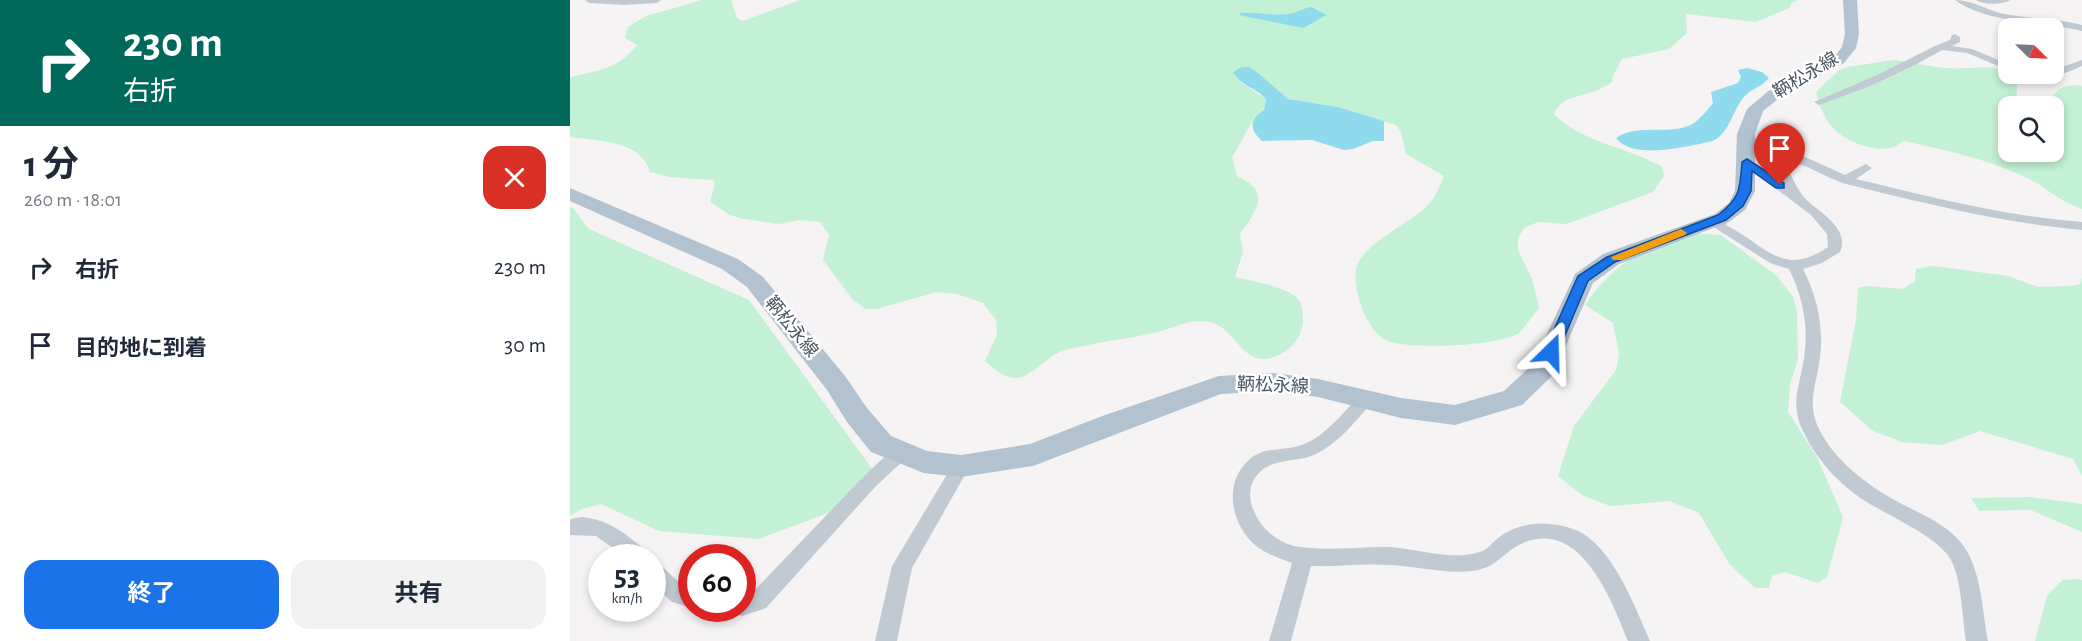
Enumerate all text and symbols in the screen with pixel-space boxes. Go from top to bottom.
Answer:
north arrow [1998,18,2064,84]
map controls [1998,18,2064,162]
text: 230 m [123,22,223,64]
icon: right [24,24,102,102]
street label: 鞆松永線 [1769,48,1841,102]
text: 右折 [123,78,177,105]
button: search [1998,96,2064,162]
pin [1754,123,1805,185]
icon: arrive [1763,132,1796,165]
button: close [483,146,546,209]
text: 1 分 [24,147,78,183]
text: 260 m · 18:01 [24,190,122,210]
icon: right [24,251,57,284]
text: 230 m [494,256,546,278]
text: 右折 [75,259,119,281]
street label: 鞆松永線 [761,292,822,361]
position arrow [1519,320,1583,384]
icon: arrive [24,329,57,362]
text: 30 m [504,334,546,356]
text: 目的地に到着 [75,337,207,359]
street label: 鞆松永線 [1237,374,1309,396]
speed limit sign: 60 [678,544,756,622]
button: 終了 [24,560,279,629]
button: 共有 [291,560,546,629]
text: 53 [614,561,640,591]
text: km/h [612,591,642,606]

